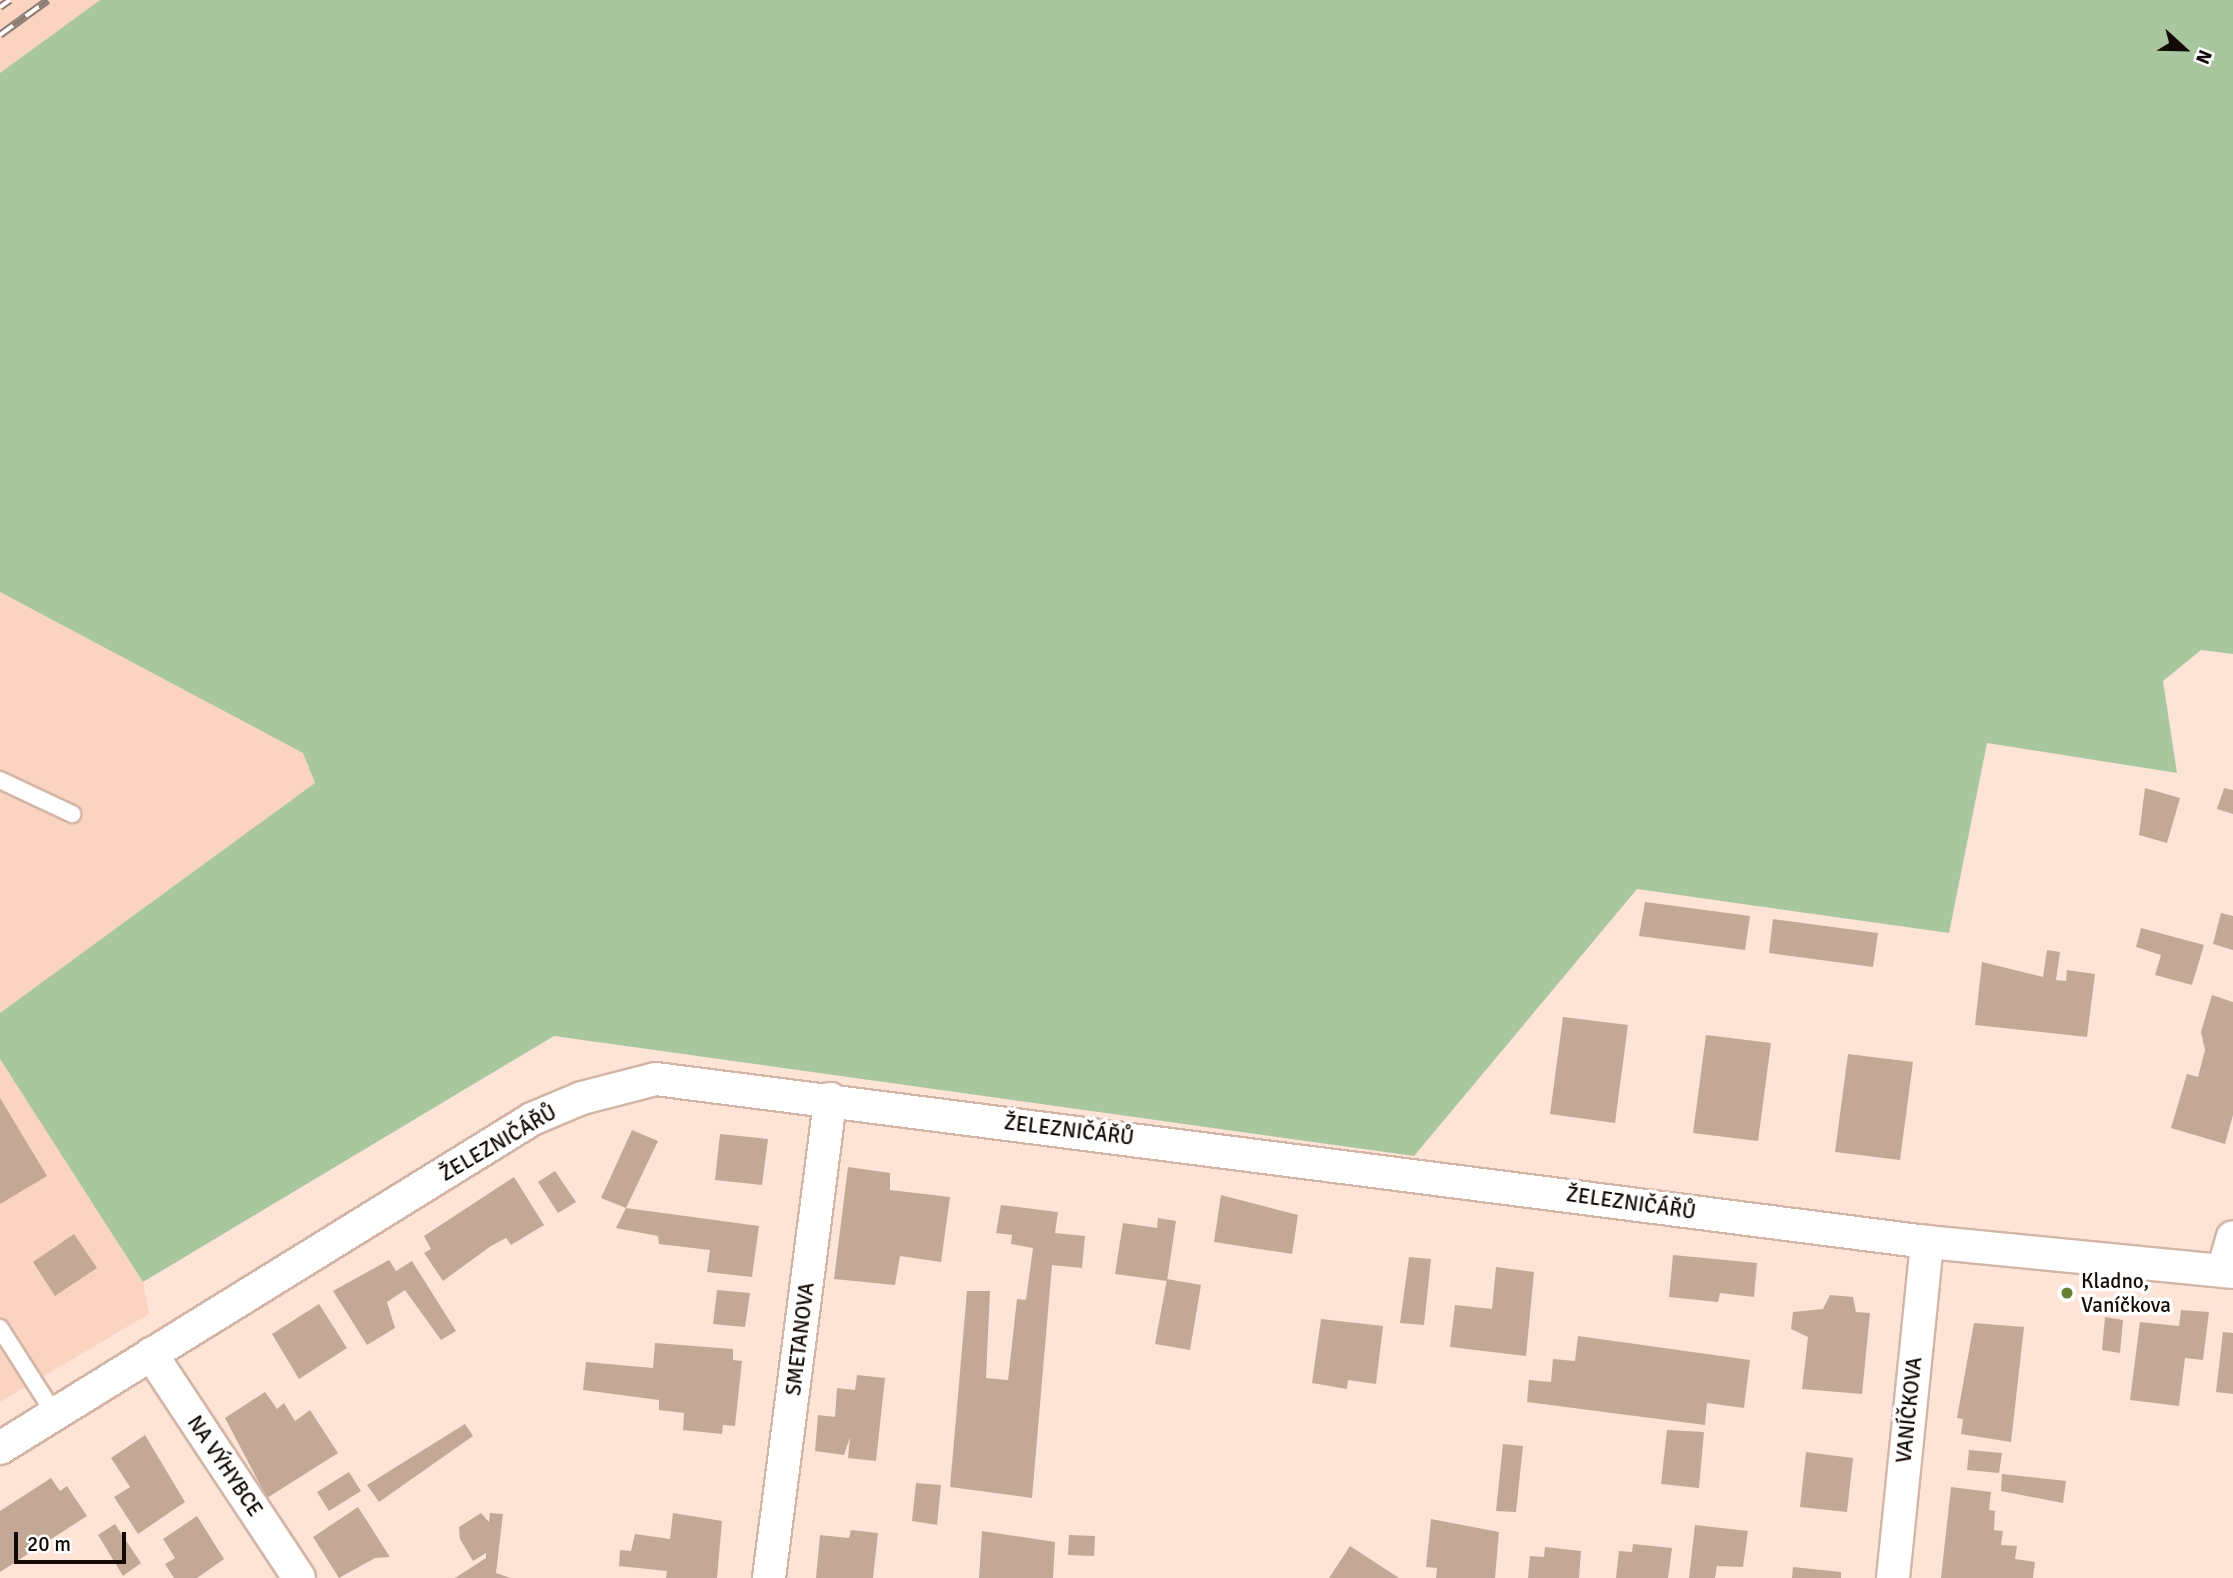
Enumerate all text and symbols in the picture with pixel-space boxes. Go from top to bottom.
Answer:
north arrow [2149,14,2219,84]
text: N [2190,46,2217,67]
street label: ŽELEZNIČÁŘŮ [435,1099,561,1187]
street label: ŽELEZNIČÁŘŮ [1003,1110,1135,1150]
street label: ŽELEZNIČÁŘŮ [1565,1181,1697,1225]
place label: Kladno, Vaníčkova [2081,1268,2171,1318]
street label: SMETANOVA [781,1281,819,1397]
marker: Kladno, Vaníčkova [2059,1285,2075,1301]
street label: VANÍČKOVA [1891,1356,1927,1464]
street label: NA VÝHYBCE [182,1411,268,1521]
scale bar [18,1518,130,1562]
text: 20 m [27,1531,71,1557]

